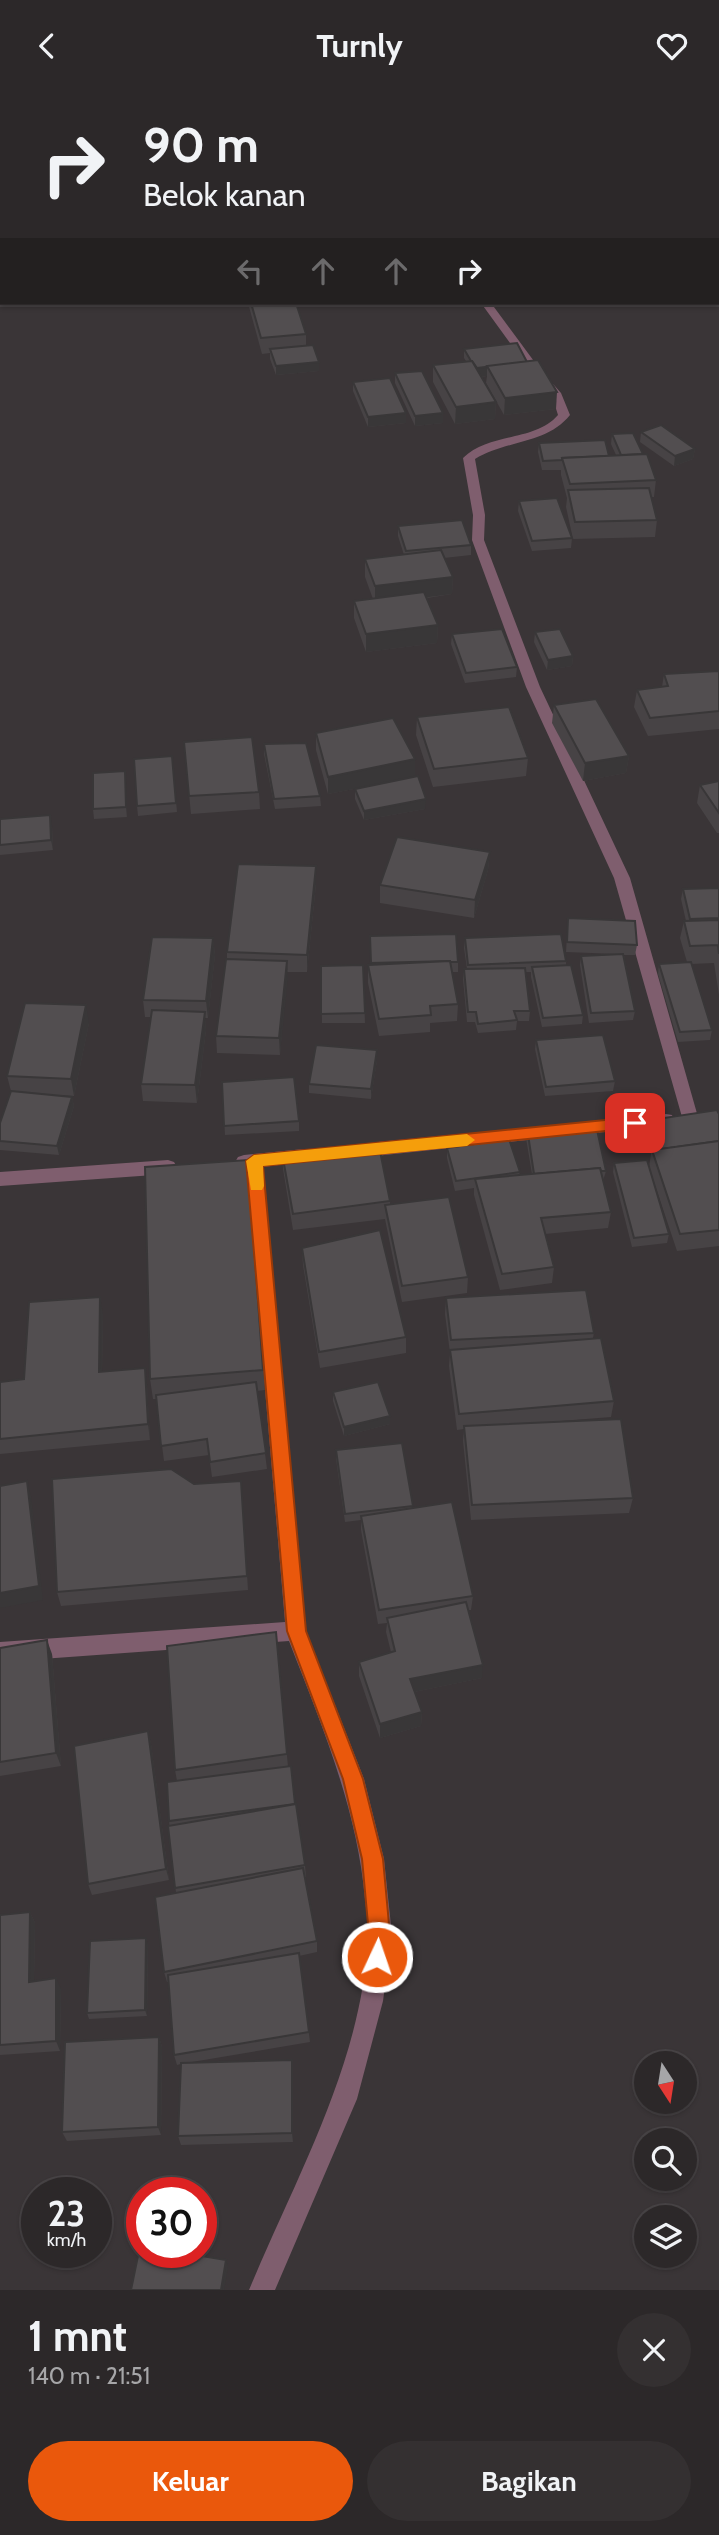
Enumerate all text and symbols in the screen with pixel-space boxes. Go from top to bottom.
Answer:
text: Turnly [316,26,403,65]
icon: back [28,27,66,65]
icon: heart [653,27,691,65]
text: 90 m [143,115,259,174]
icon: right [28,119,119,210]
text: Belok kanan [143,175,306,214]
icon: left [231,252,269,290]
icon: ahead [304,252,342,290]
icon: ahead [377,252,415,290]
icon: right [450,252,488,290]
pin [605,1093,665,1153]
icon: arrive [616,1104,654,1142]
position arrow [340,1920,414,1994]
north arrow [634,2051,696,2114]
map controls [634,2051,697,2268]
button: search [634,2128,697,2191]
speed limit sign: 30 [126,2177,217,2268]
text: 23 [48,2192,85,2235]
button: layers [634,2205,697,2268]
text: km/h [47,2229,86,2251]
text: 1 mnt [28,2310,127,2362]
button: close [617,2313,691,2387]
text: 140 m · 21:51 [28,2362,150,2390]
button: Keluar [28,2441,353,2521]
button: Bagikan [367,2441,691,2521]

